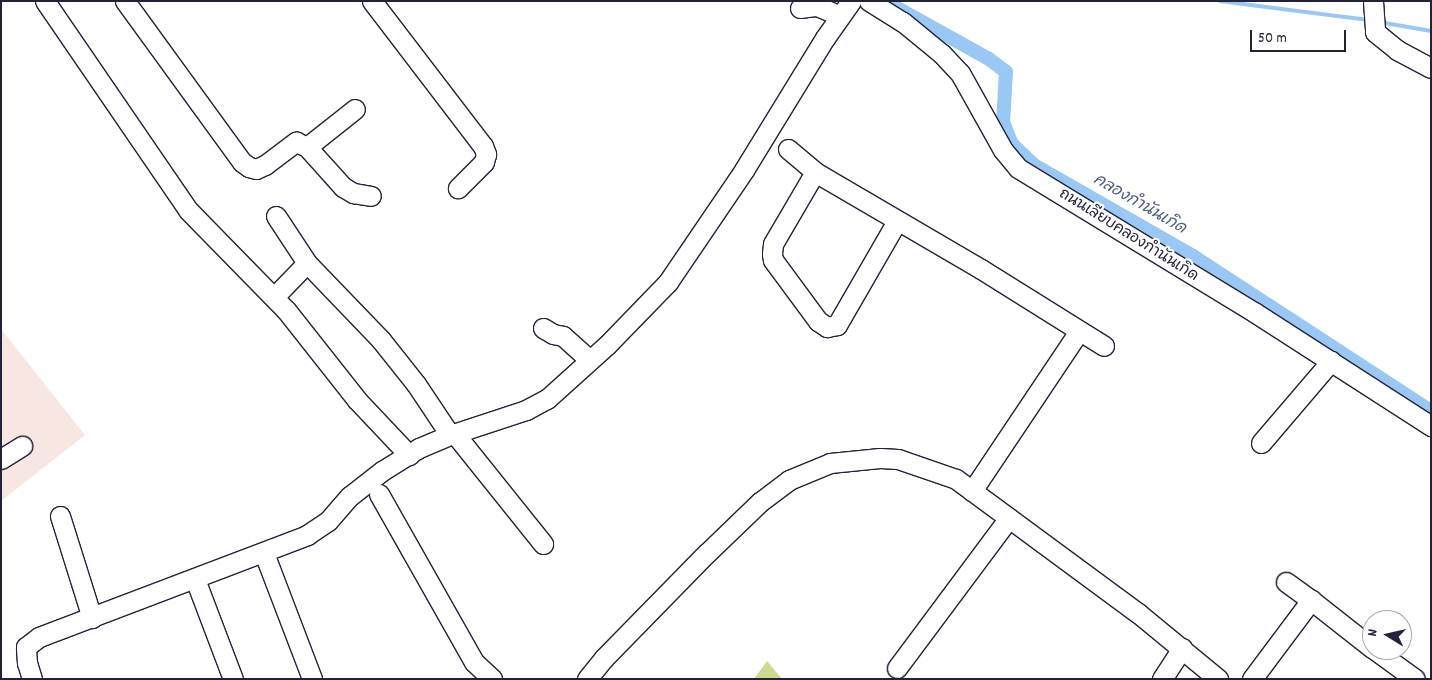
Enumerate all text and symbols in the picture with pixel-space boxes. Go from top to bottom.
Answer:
scale bar [1252,20,1348,52]
text: 50 m [1258,28,1287,50]
water label: คลองกำนันเกิด [1089,171,1189,239]
street label: ถนนเลียบคลองกำนันเกิด [1055,186,1201,286]
north arrow [1362,610,1412,660]
text: N [1363,628,1384,638]

